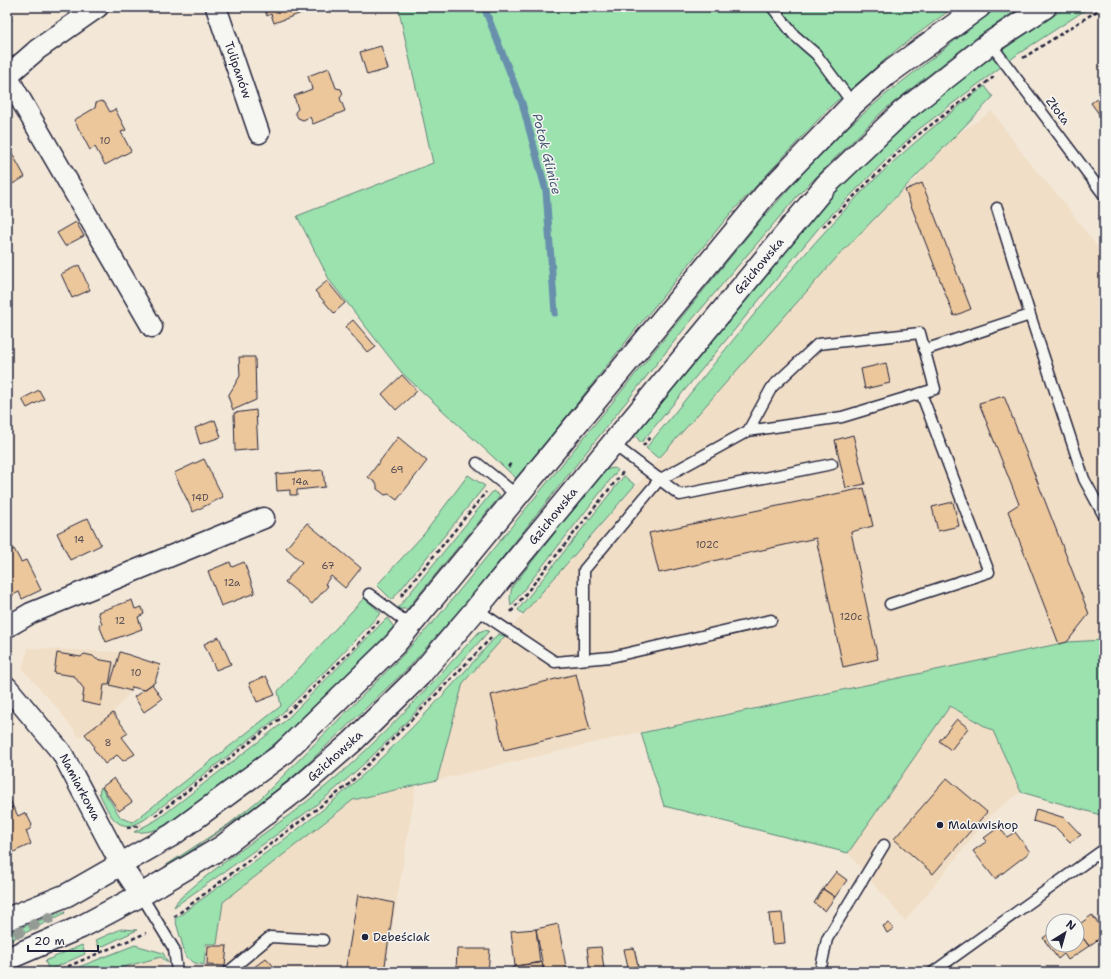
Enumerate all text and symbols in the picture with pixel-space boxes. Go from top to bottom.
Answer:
street label: Tulipanów [221,39,255,101]
street label: Złota [1042,94,1074,129]
water label: Potok Glinice [529,112,565,196]
house number: 10 [100,134,110,147]
street label: Gzichowska [731,234,788,298]
house number: 69 [390,463,404,476]
house number: 14a [292,475,309,488]
street label: Gzichowska [525,484,581,548]
house number: 14D [191,491,209,504]
house number: 14 [74,533,84,546]
house number: 102C [695,538,719,551]
house number: 67 [322,559,334,572]
house number: 12a [224,576,241,589]
house number: 120c [840,610,862,623]
house number: 12 [115,614,125,627]
house number: 10 [131,666,141,679]
street label: Gzichowska [304,727,366,785]
house number: 8 [105,736,112,749]
street label: Namiarkowa [56,751,105,824]
place label: Malawishop [948,817,1019,833]
marker: Malawishop [935,820,945,830]
north arrow [1045,913,1085,953]
text: N [1063,917,1079,934]
scale bar [28,927,98,953]
place label: Debeściak [373,929,430,945]
marker: Debeściak [360,932,370,942]
text: 20 m [34,933,65,949]

